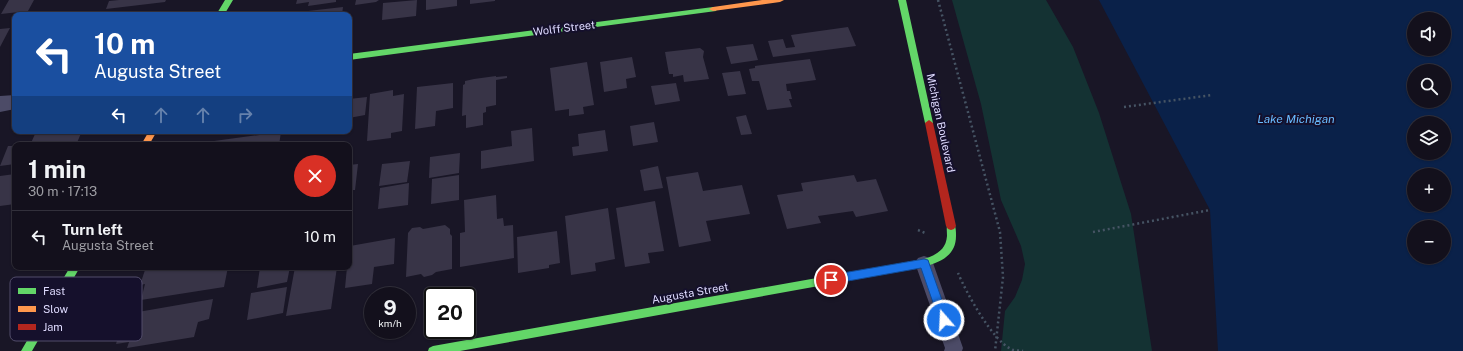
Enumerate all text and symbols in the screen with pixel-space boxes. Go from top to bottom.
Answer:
map controls [1407,12,1451,264]
button: sound [1407,12,1451,56]
street label: Wolff Street [532,18,596,38]
text: 10 m [94,27,155,60]
icon: left [28,28,80,80]
text: Augusta Street [94,61,221,82]
button: search [1407,64,1451,108]
street label: Michigan Boulevard [925,72,957,174]
icon: left [108,104,130,126]
icon: ahead [150,104,172,126]
icon: ahead [192,104,214,126]
icon: right [234,104,256,126]
water label: Lake Michigan [1257,112,1335,126]
button: layers [1407,116,1451,160]
text: 1 min [28,155,86,183]
button: close [294,155,336,197]
button: + [1407,168,1451,212]
text: 30 m · 17:13 [28,184,97,199]
button: − [1407,220,1451,264]
text: Turn left [62,221,123,238]
icon: left [28,226,50,248]
text: 10 m [304,228,336,245]
text: Augusta Street [62,238,154,253]
pin [814,263,848,297]
icon: arrive [820,269,842,291]
legend [10,277,142,341]
street label: Augusta Street [651,280,729,306]
text: Fast [43,285,65,297]
speed limit sign: 20 [424,287,476,339]
text: 9 [383,296,397,320]
position arrow [923,299,965,341]
text: Slow [43,303,69,315]
text: km/h [378,317,402,329]
text: Jam [43,321,63,333]

